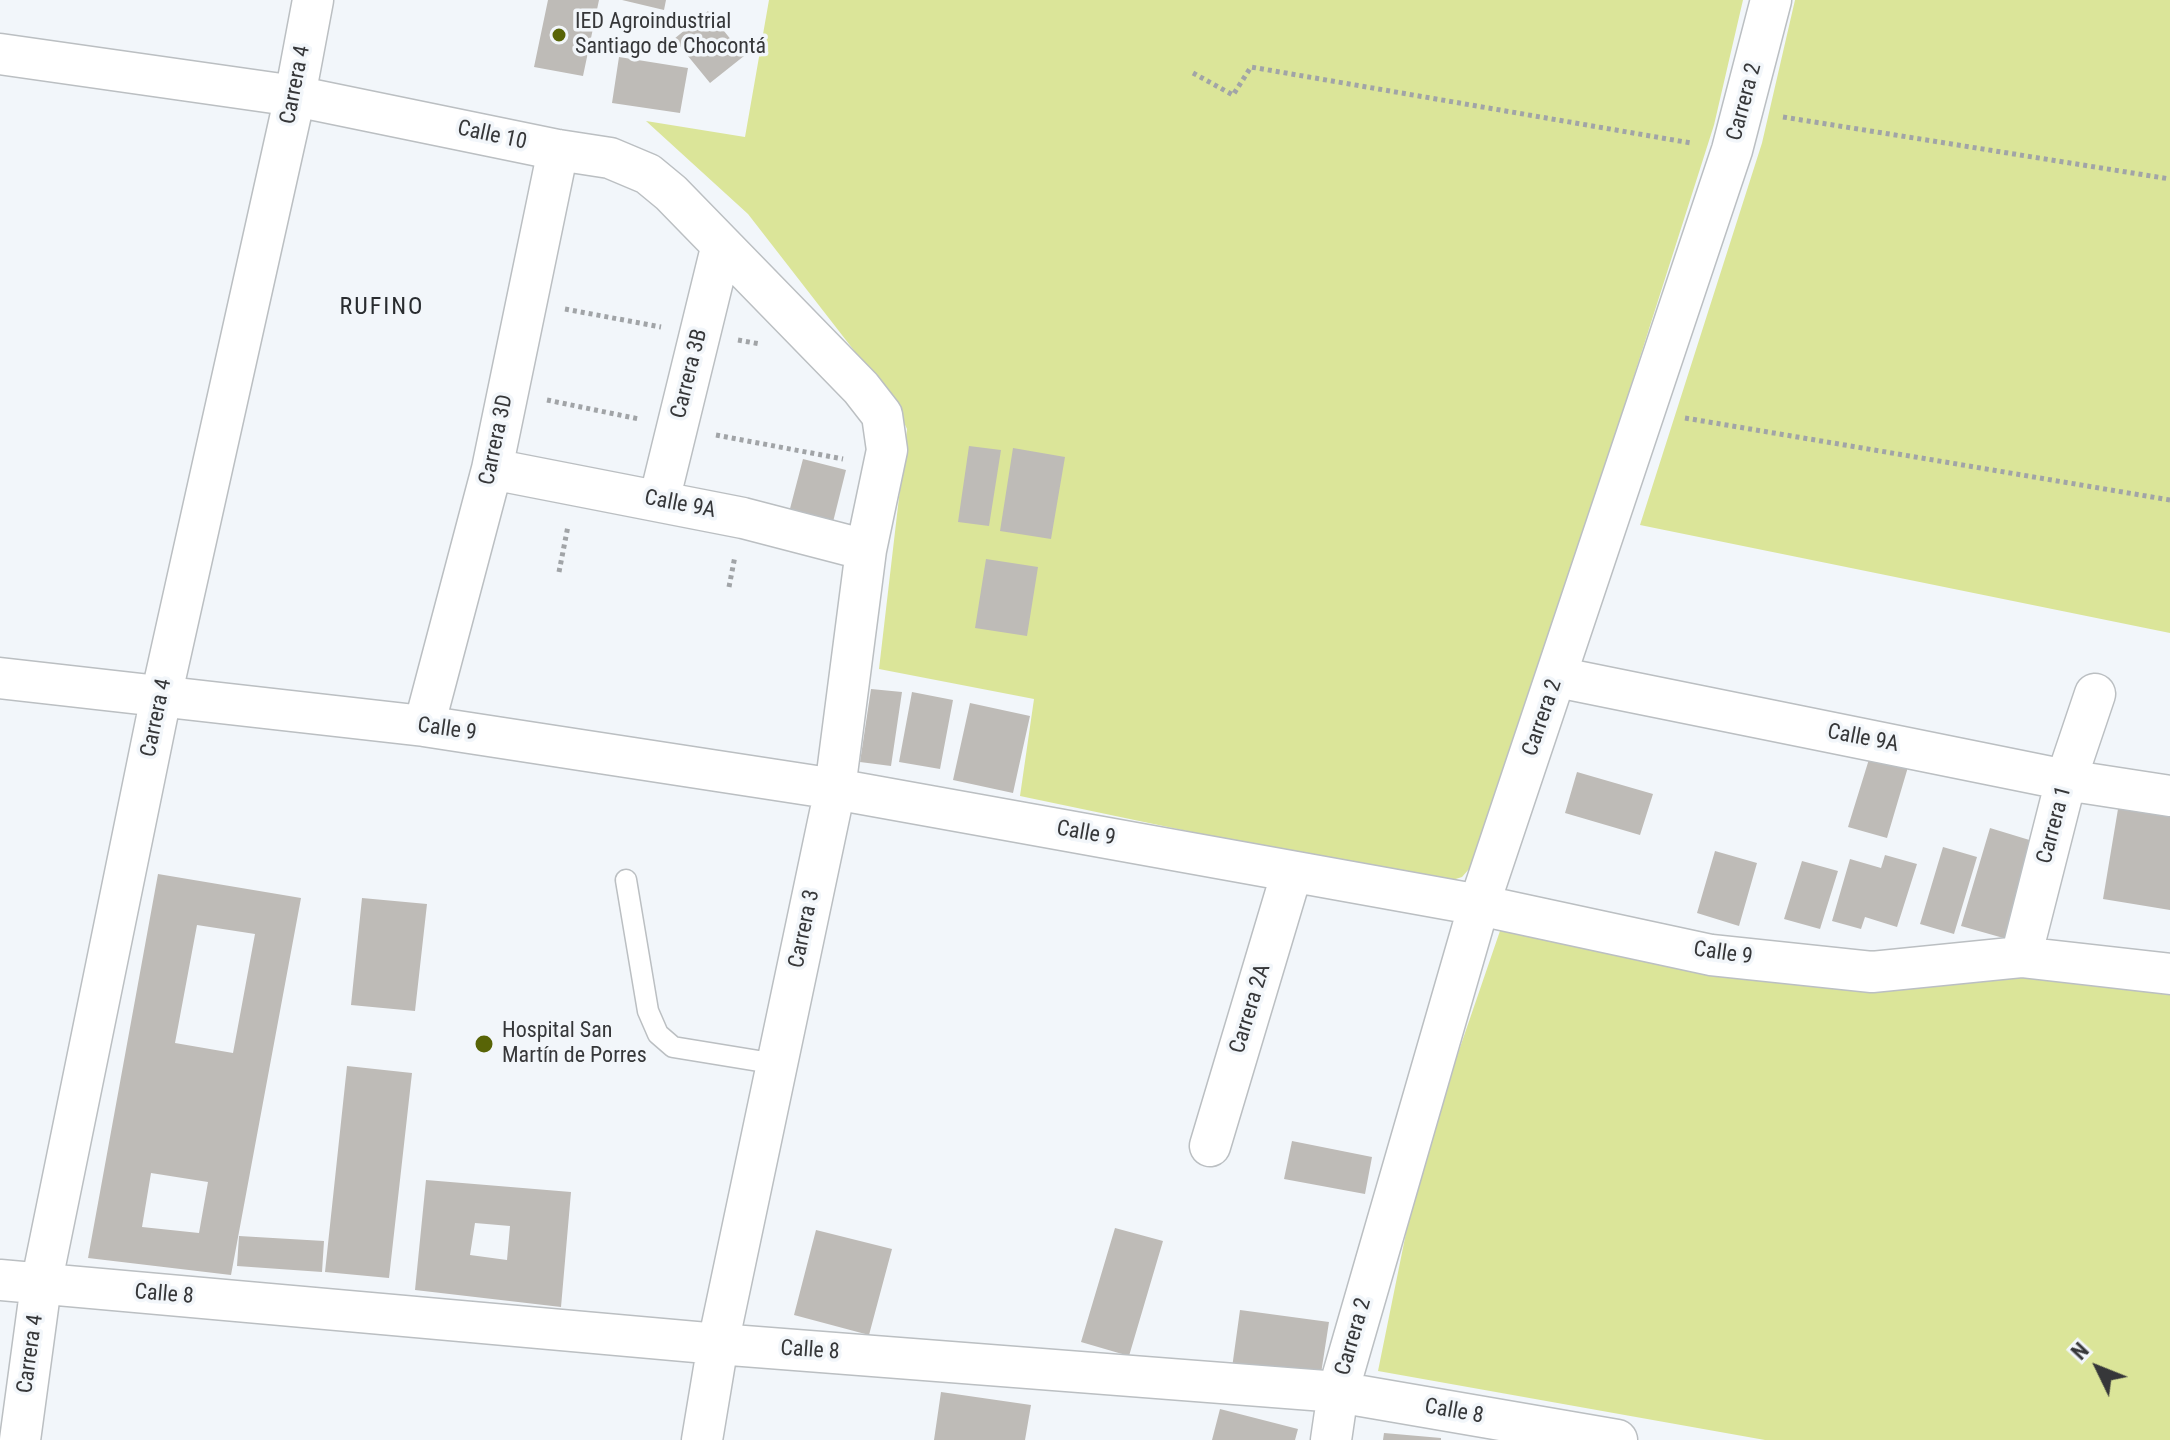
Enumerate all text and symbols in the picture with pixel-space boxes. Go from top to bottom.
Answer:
place label: IED Agroindustrial Santiago de Chocontá [575,9,766,60]
marker: IED Agroindustrial Santiago de Chocontá [550,26,568,44]
street label: Carrera 4 [275,44,317,126]
street label: Carrera 2 [1722,60,1768,144]
street label: Calle 10 [455,116,529,156]
district label: RUFINO [339,294,425,322]
street label: Carrera 3B [666,327,714,421]
street label: Carrera 3D [475,392,519,488]
street label: Calle 9A [642,485,718,525]
street label: Carrera 4 [136,676,178,760]
street label: Carrera 2 [1518,676,1568,760]
street label: Calle 9 [416,713,478,747]
street label: Calle 9A [1825,719,1901,759]
street label: Carrera 1 [2032,783,2078,867]
street label: Calle 9 [1054,816,1118,852]
street label: Carrera 3 [784,887,826,971]
street label: Calle 9 [1692,937,1754,971]
street label: Carrera 2A [1225,961,1277,1057]
place label: Hospital San Martín de Porres [502,1018,647,1070]
marker: Hospital San Martín de Porres [473,1033,495,1055]
street label: Calle 8 [133,1279,195,1311]
street label: Carrera 2 [1330,1295,1378,1379]
street label: Carrera 4 [12,1313,50,1395]
north arrow [2058,1328,2138,1408]
street label: Calle 8 [779,1336,841,1366]
text: N [2066,1338,2094,1365]
street label: Calle 8 [1422,1394,1486,1430]

